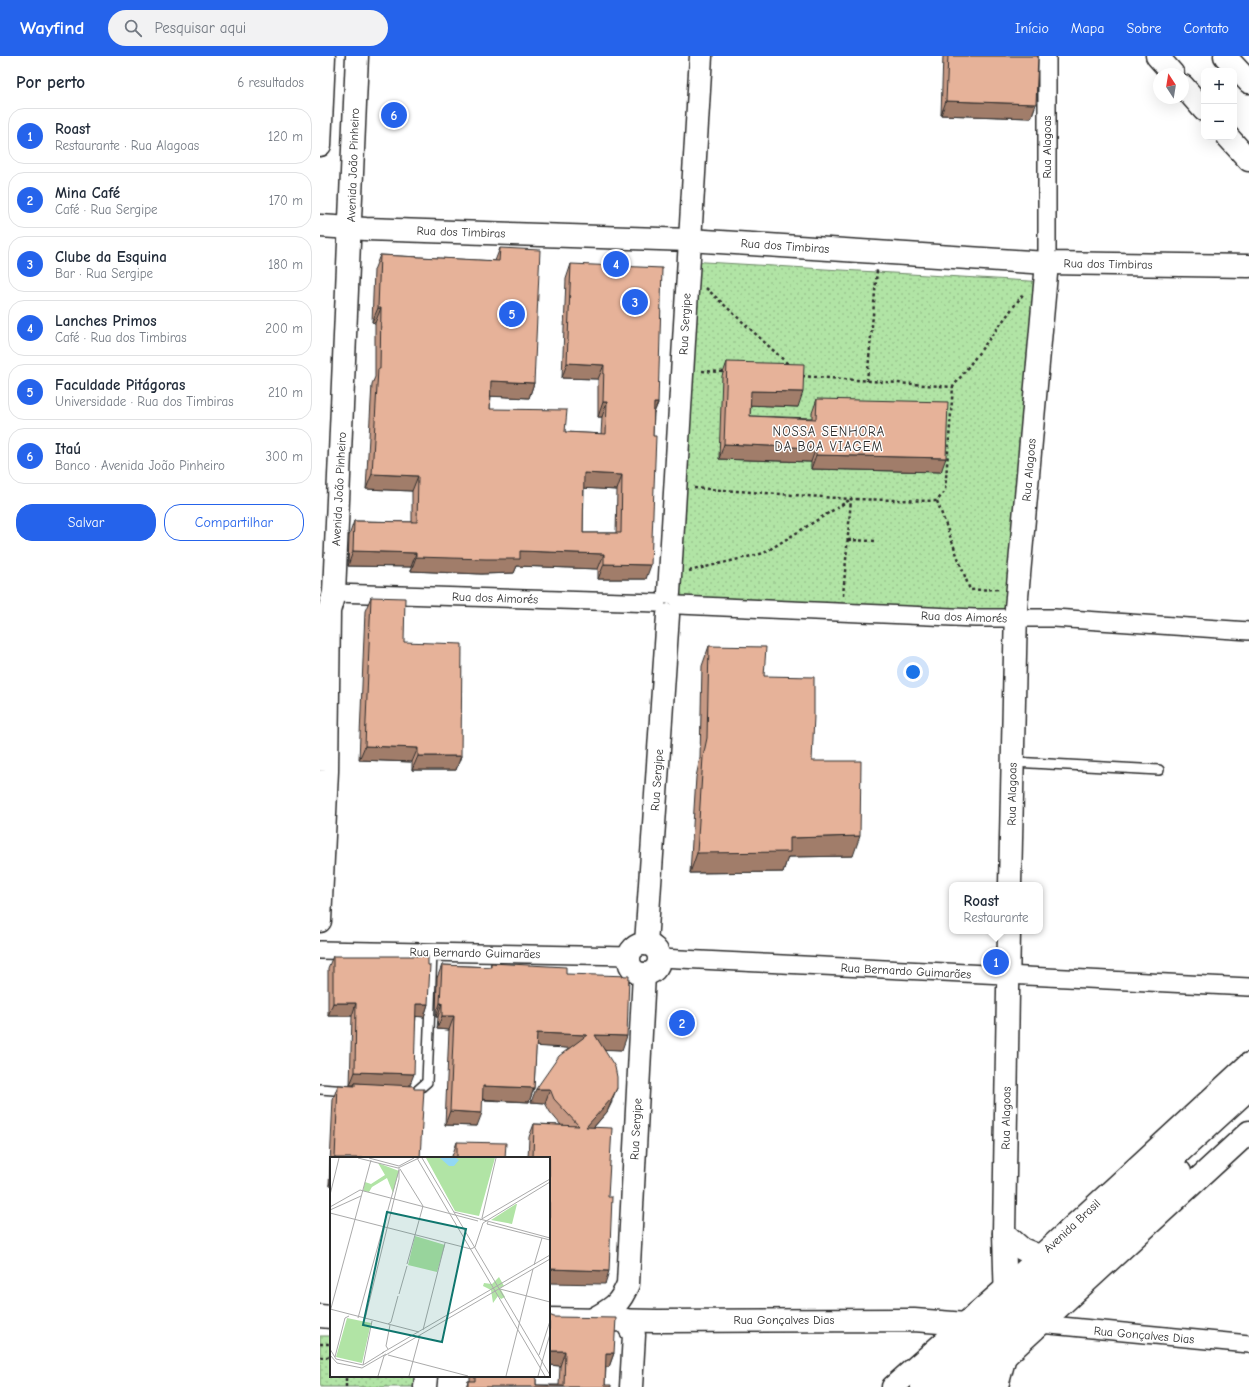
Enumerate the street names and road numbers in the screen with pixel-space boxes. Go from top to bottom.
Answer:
street label: Avenida João Pinheiro [344,108,362,222]
street label: Rua Alagoas [1040,115,1054,179]
street label: Rua dos Timbiras [416,223,506,241]
street label: Rua dos Timbiras [740,236,830,256]
street label: Rua dos Timbiras [1063,256,1153,272]
street label: Rua Sergipe [676,293,694,355]
street label: Avenida João Pinheiro [329,432,349,546]
street label: Rua Alagoas [1019,438,1039,502]
street label: Rua dos Aimorés [452,589,538,607]
street label: Rua dos Aimorés [921,608,1007,626]
street label: Rua Sergipe [648,749,666,811]
street label: Rua Alagoas [1004,762,1020,826]
street label: Rua Bernardo Guimarães [409,945,541,961]
street label: Rua Bernardo Guimarães [840,961,972,981]
street label: Rua Alagoas [998,1086,1014,1150]
street label: Rua Sergipe [627,1098,645,1160]
street label: Avenida Brasil [1041,1196,1103,1256]
street label: Rua Gonçalves Dias [734,1313,834,1327]
street label: Rua Gonçalves Dias [1093,1324,1195,1346]

